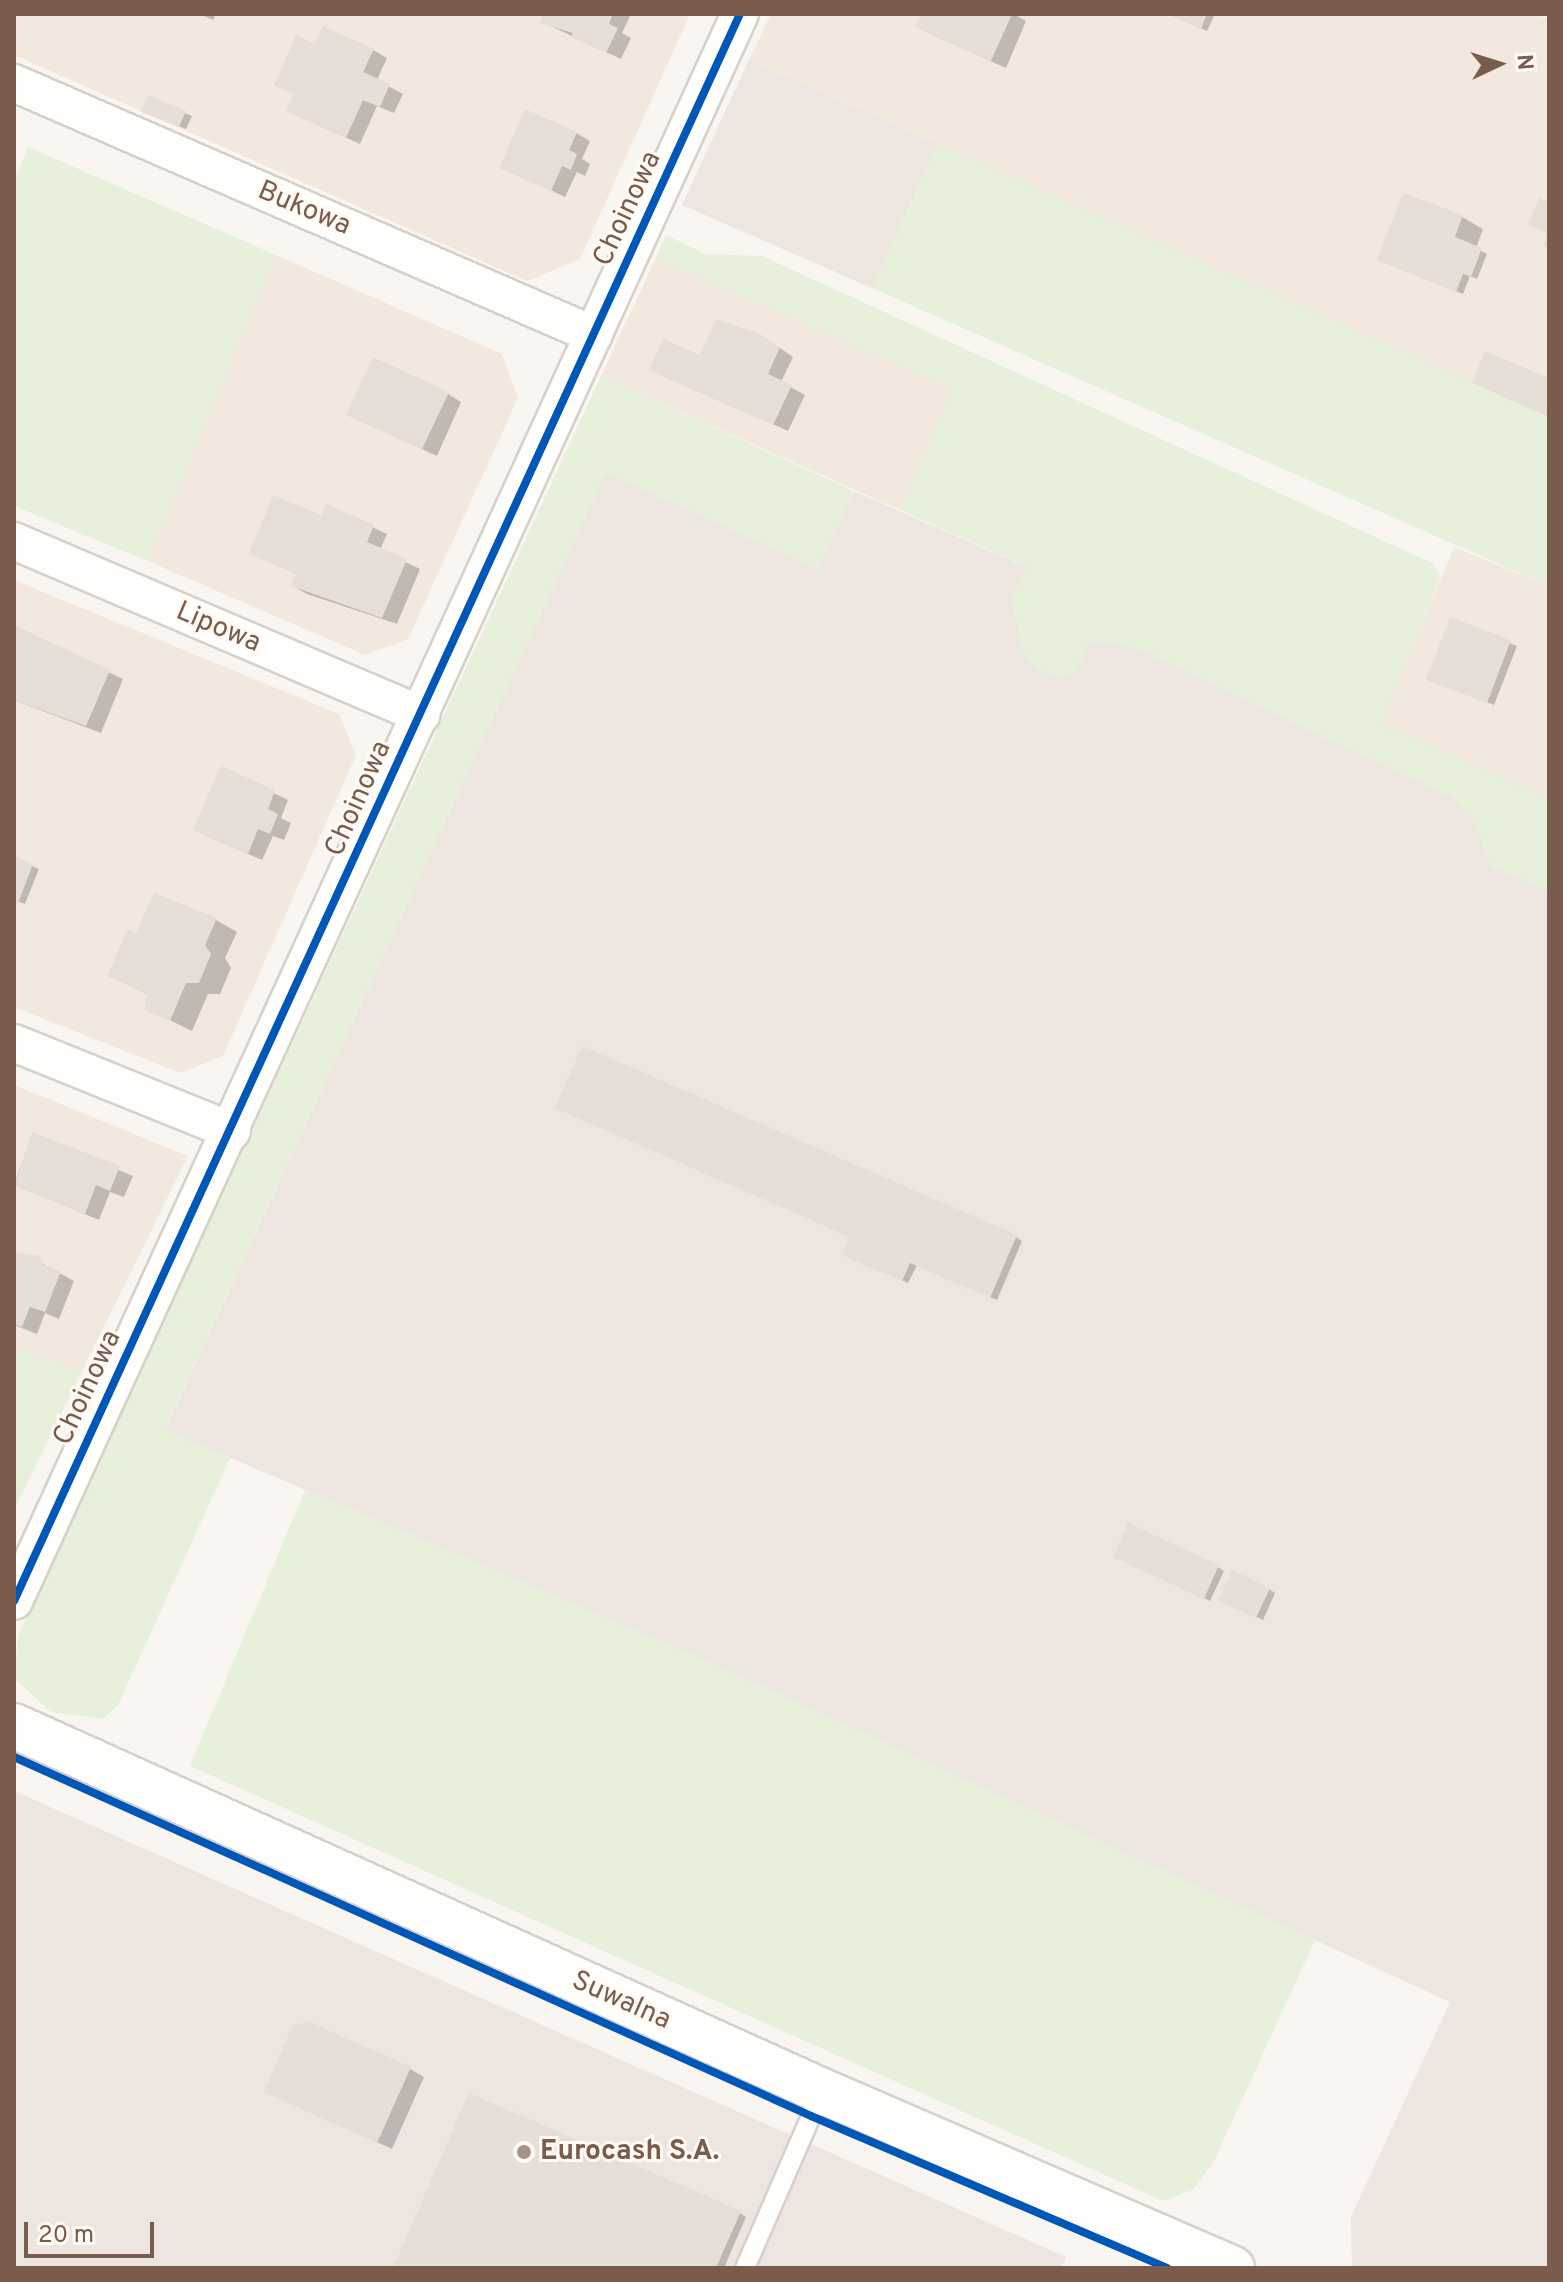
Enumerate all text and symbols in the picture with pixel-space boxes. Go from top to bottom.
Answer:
north arrow [1459,24,1539,104]
text: N [1509,53,1537,71]
street label: Choinowa [587,146,669,272]
street label: Bukowa [252,174,356,244]
street label: Lipowa [171,595,265,661]
street label: Choinowa [319,736,399,862]
street label: Choinowa [47,1325,129,1451]
street label: Suwalna [566,1964,676,2038]
place label: Eurocash S.A. [540,2135,719,2169]
marker: Eurocash S.A. [515,2143,533,2161]
scale bar [28,2206,158,2256]
text: 20 m [38,2221,94,2251]

